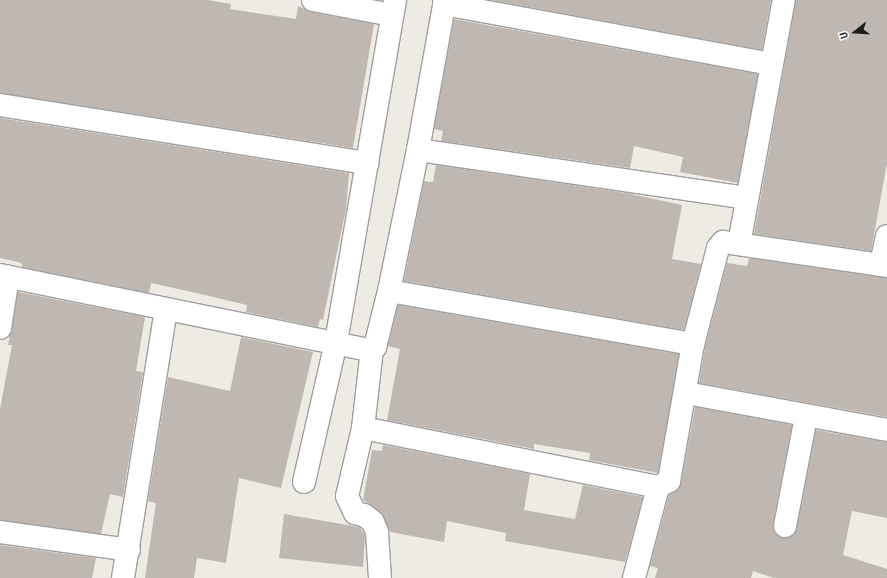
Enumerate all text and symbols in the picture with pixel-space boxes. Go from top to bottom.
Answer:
north arrow [835,12,875,52]
text: U [836,30,851,41]

